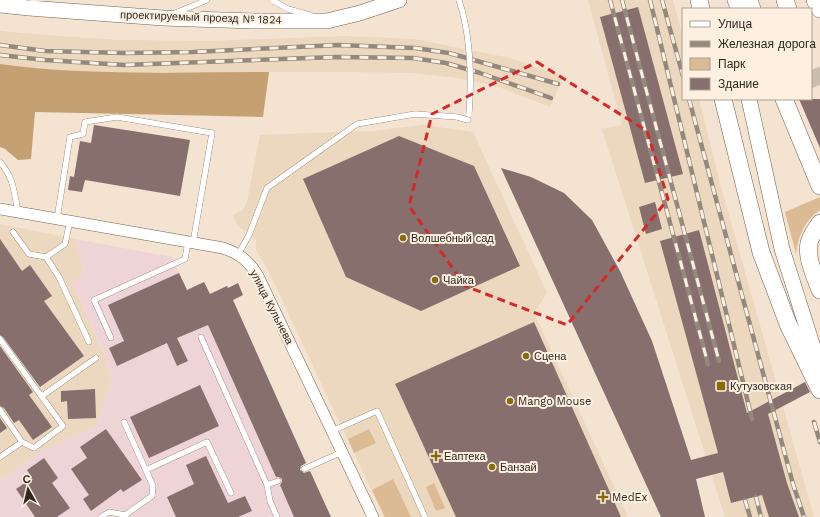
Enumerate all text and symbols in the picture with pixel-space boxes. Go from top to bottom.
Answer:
street label: проектируемый проезд № 1824 [120,8,282,27]
legend [682,8,812,100]
text: Улица [718,17,752,31]
text: Железная дорога [718,37,816,51]
text: Парк [718,57,746,71]
text: Здание [718,77,759,91]
place label: Волшебный сад [411,232,494,245]
marker: Волшебный сад [398,233,408,243]
street label: улица Кульнева [247,268,296,347]
place label: Чайка [443,274,475,287]
marker: Чайка [430,275,440,285]
place label: Сцена [534,350,567,363]
marker: Сцена [521,351,531,361]
marker: Кутузовская [715,380,727,392]
place label: Кутузовская [730,380,792,393]
place label: Mango Mouse [518,395,591,408]
marker: Mango Mouse [505,396,515,406]
place label: Еаптека [444,450,486,463]
marker: Еаптека [431,451,441,461]
place label: Банзай [500,461,537,474]
marker: Банзай [487,462,497,472]
north arrow [8,469,48,509]
text: С [22,473,32,487]
marker: MedEx [597,491,609,503]
place label: MedEx [612,491,648,504]

